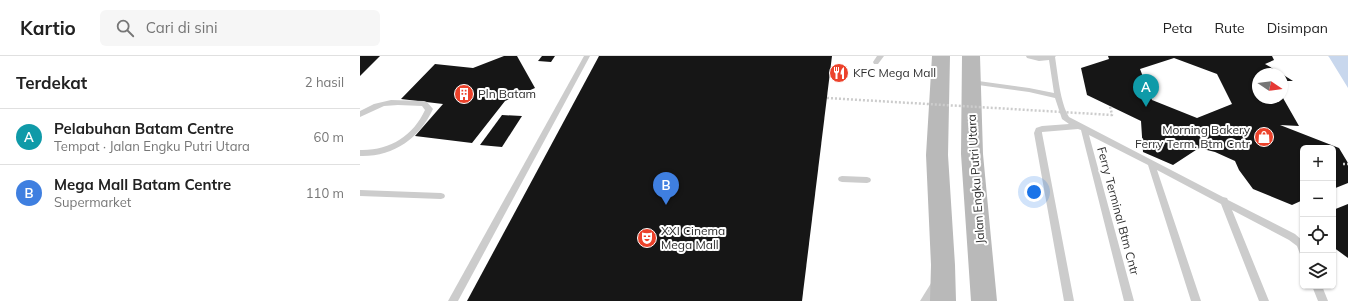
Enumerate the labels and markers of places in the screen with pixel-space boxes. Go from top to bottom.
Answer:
restaurant icon: KFC Mega Mall [828,62,850,84]
place label: KFC Mega Mall [853,65,936,80]
pin: A [1133,74,1159,107]
building icon: Pln Batam [453,83,475,105]
place label: Pln Batam [478,86,536,101]
place label: Morning Bakery Ferry Term. Btm Cntr [1135,122,1251,151]
shop icon: Morning Bakery Ferry Term. Btm Cntr [1253,126,1275,148]
pin: B [653,172,679,205]
place label: XXI Cinema Mega Mall [661,223,725,252]
theatre icon: XXI Cinema Mega Mall [636,227,658,249]

